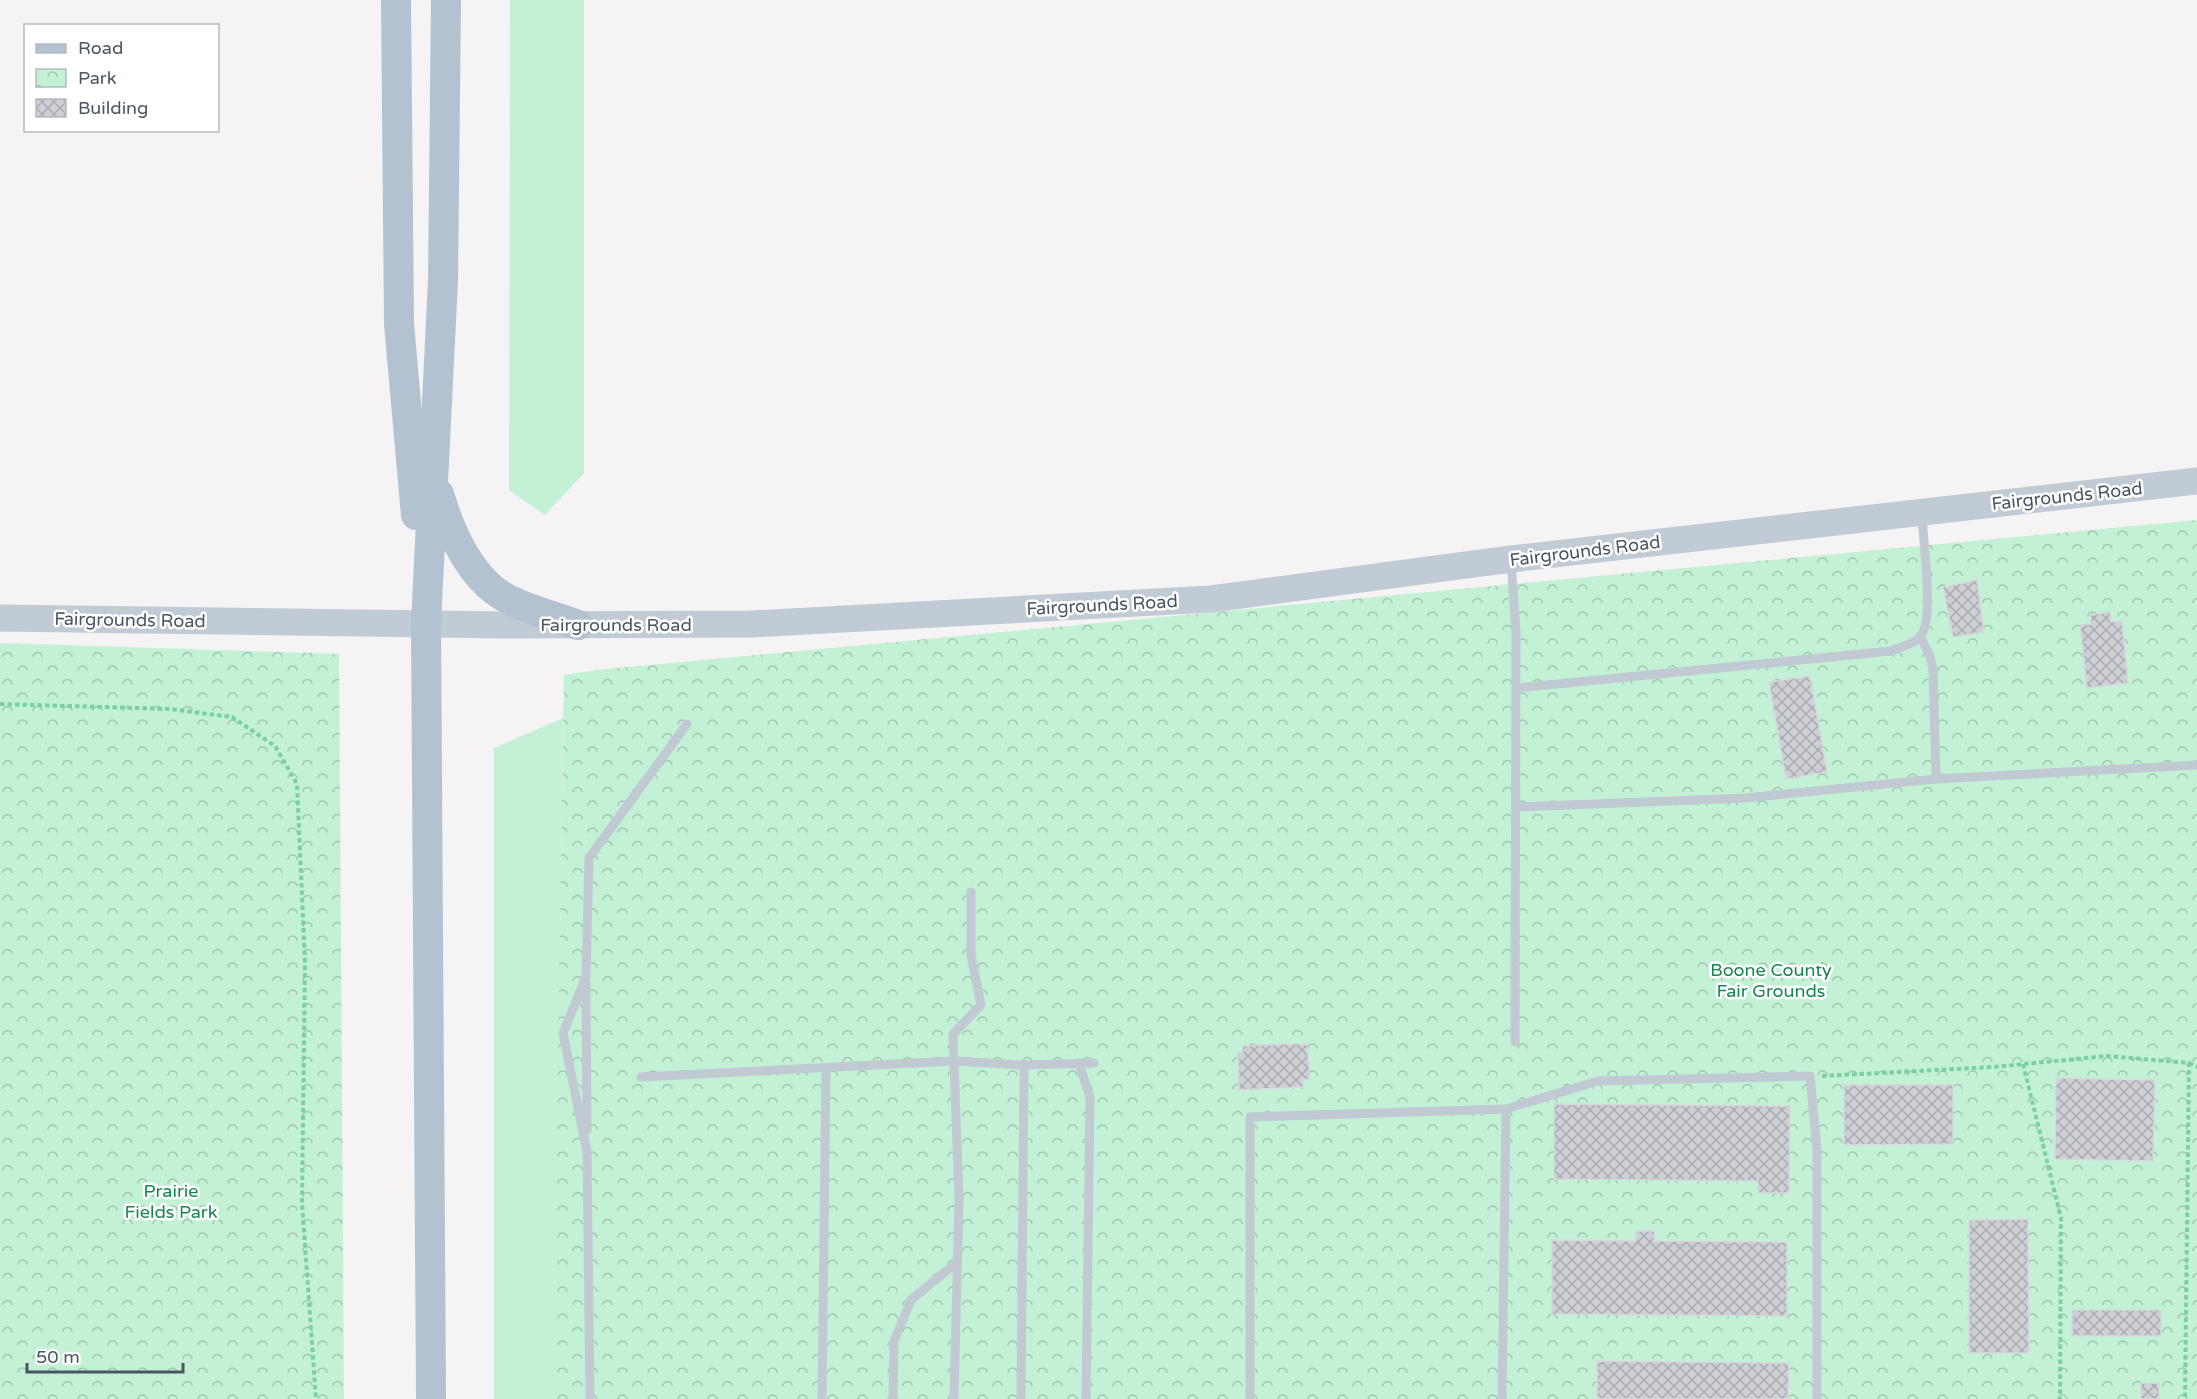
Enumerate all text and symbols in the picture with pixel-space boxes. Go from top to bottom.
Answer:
legend [24,24,219,132]
text: Road [78,37,123,59]
text: Park [78,67,117,89]
text: Building [78,97,148,119]
street label: Fairgrounds Road [1990,477,2144,515]
street label: Fairgrounds Road [1508,531,1662,571]
street label: Fairgrounds Road [1026,590,1178,620]
street label: Fairgrounds Road [54,608,206,632]
street label: Fairgrounds Road [540,614,692,636]
park label: Boone County Fair Grounds [1710,959,1832,1002]
park label: Prairie Fields Park [124,1180,218,1223]
scale bar [27,1336,183,1374]
text: 50 m [36,1346,80,1368]

